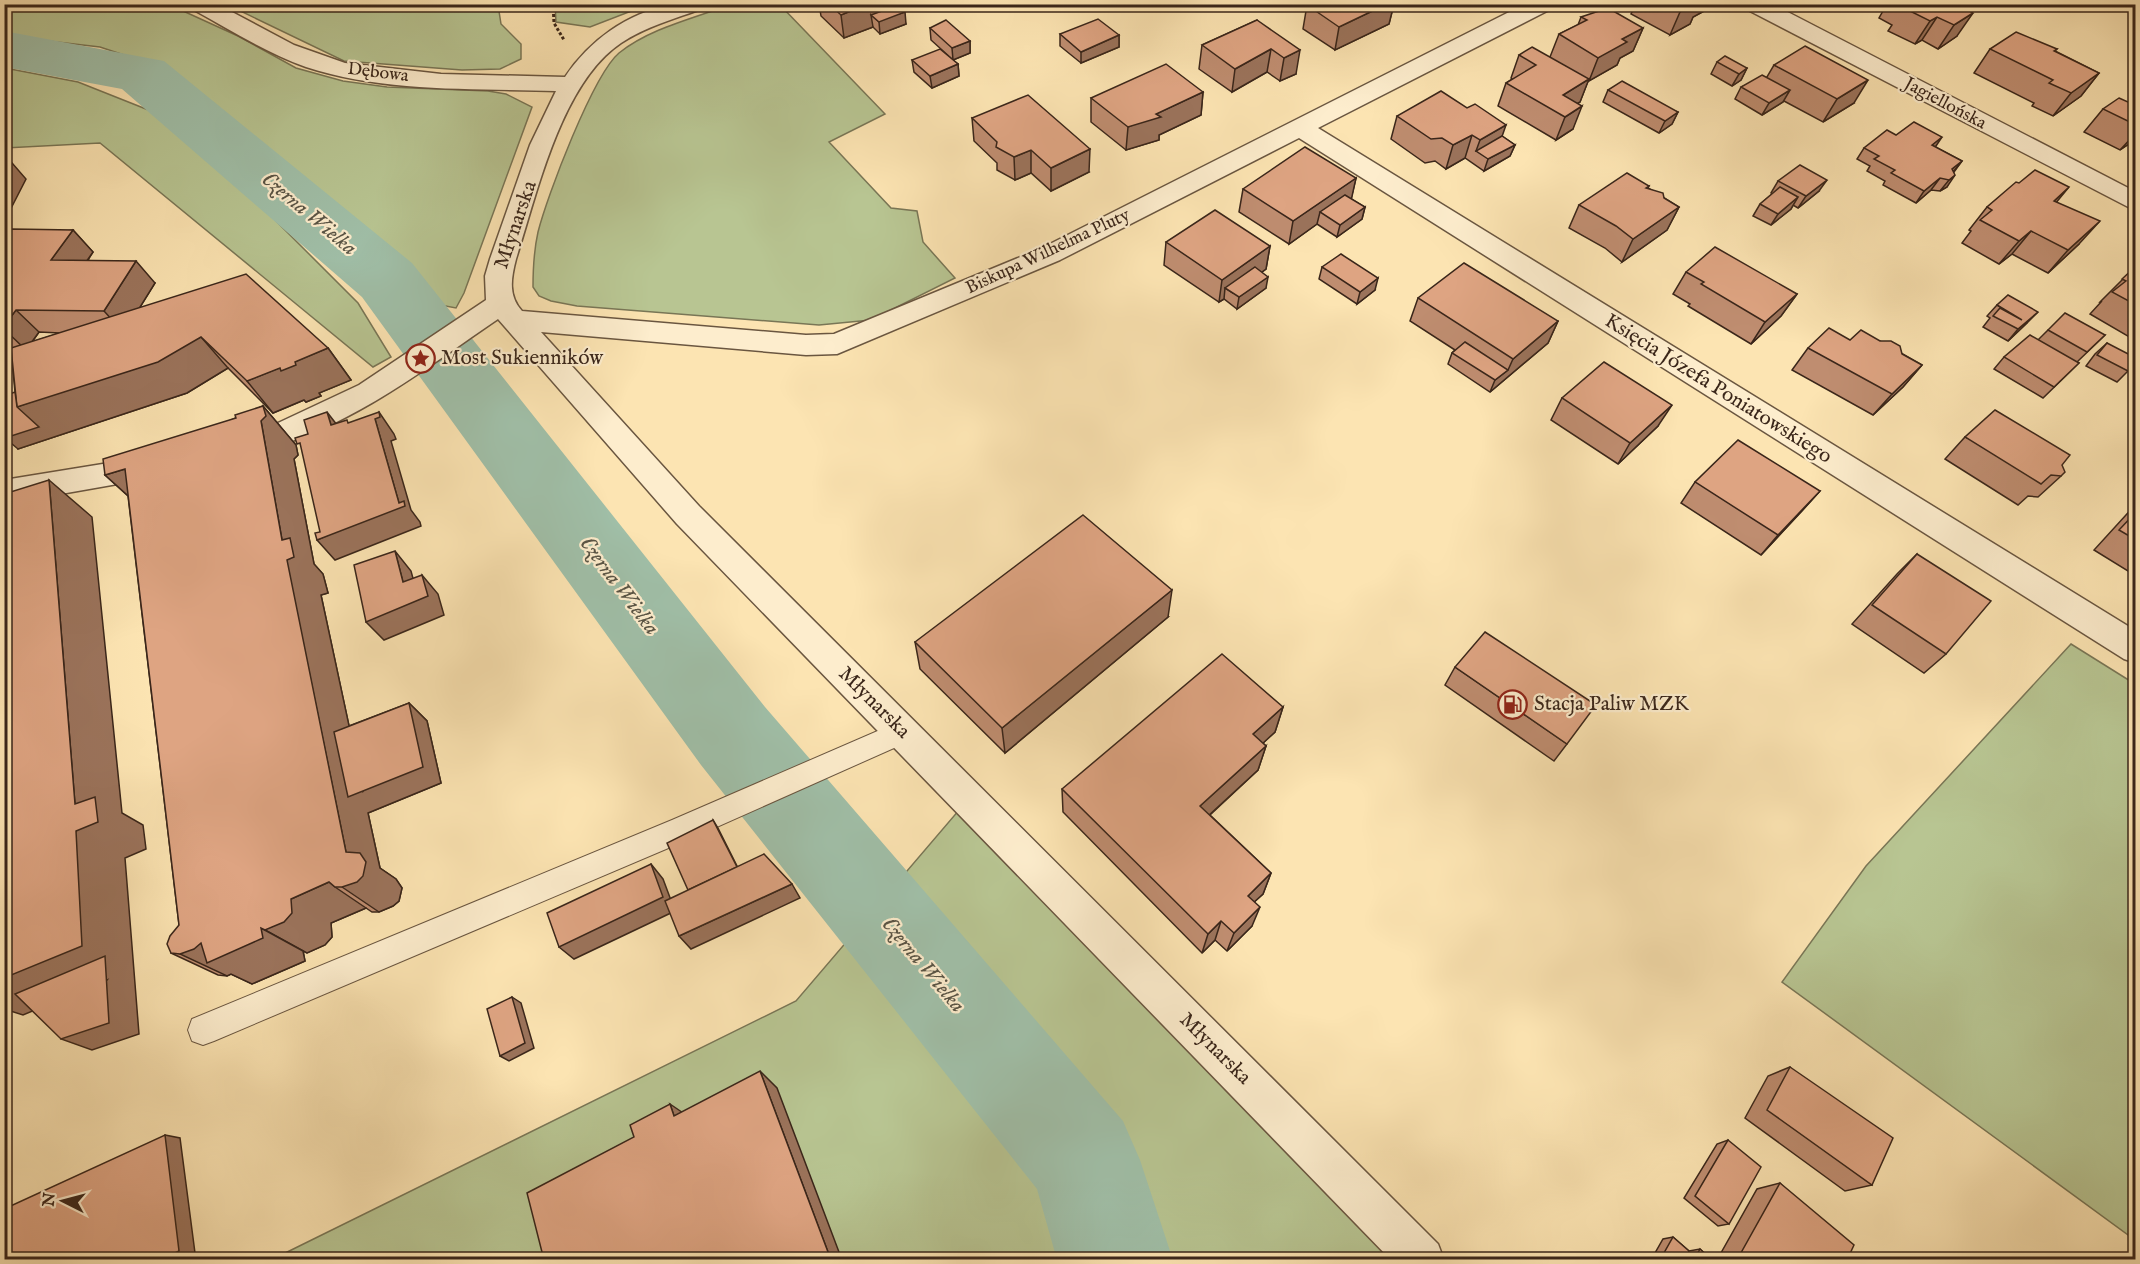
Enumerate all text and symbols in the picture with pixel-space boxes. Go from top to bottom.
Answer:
street label: Dębowa [346,58,410,88]
street label: Jagiellońska [1898,72,1990,135]
water label: Czerna Wielka [255,166,363,262]
street label: Młynarska [488,176,544,273]
street label: Biskupa Wilhelma Pluty [962,204,1134,300]
street label: Księcia Józefa Poniatowskiego [1599,308,1837,470]
place icon: Most Sukienników [404,342,436,374]
place label: Most Sukienników [441,345,604,372]
water label: Czerna Wielka [573,531,665,641]
street label: Młynarska [832,661,917,746]
fuel station icon: Stacja Paliw MZK [1497,688,1529,720]
place label: Stacja Paliw MZK [1534,691,1690,718]
water label: Czerna Wielka [875,911,971,1019]
street label: Młynarska [1173,1007,1258,1092]
north arrow [33,1171,93,1231]
text: N [39,1192,61,1209]

